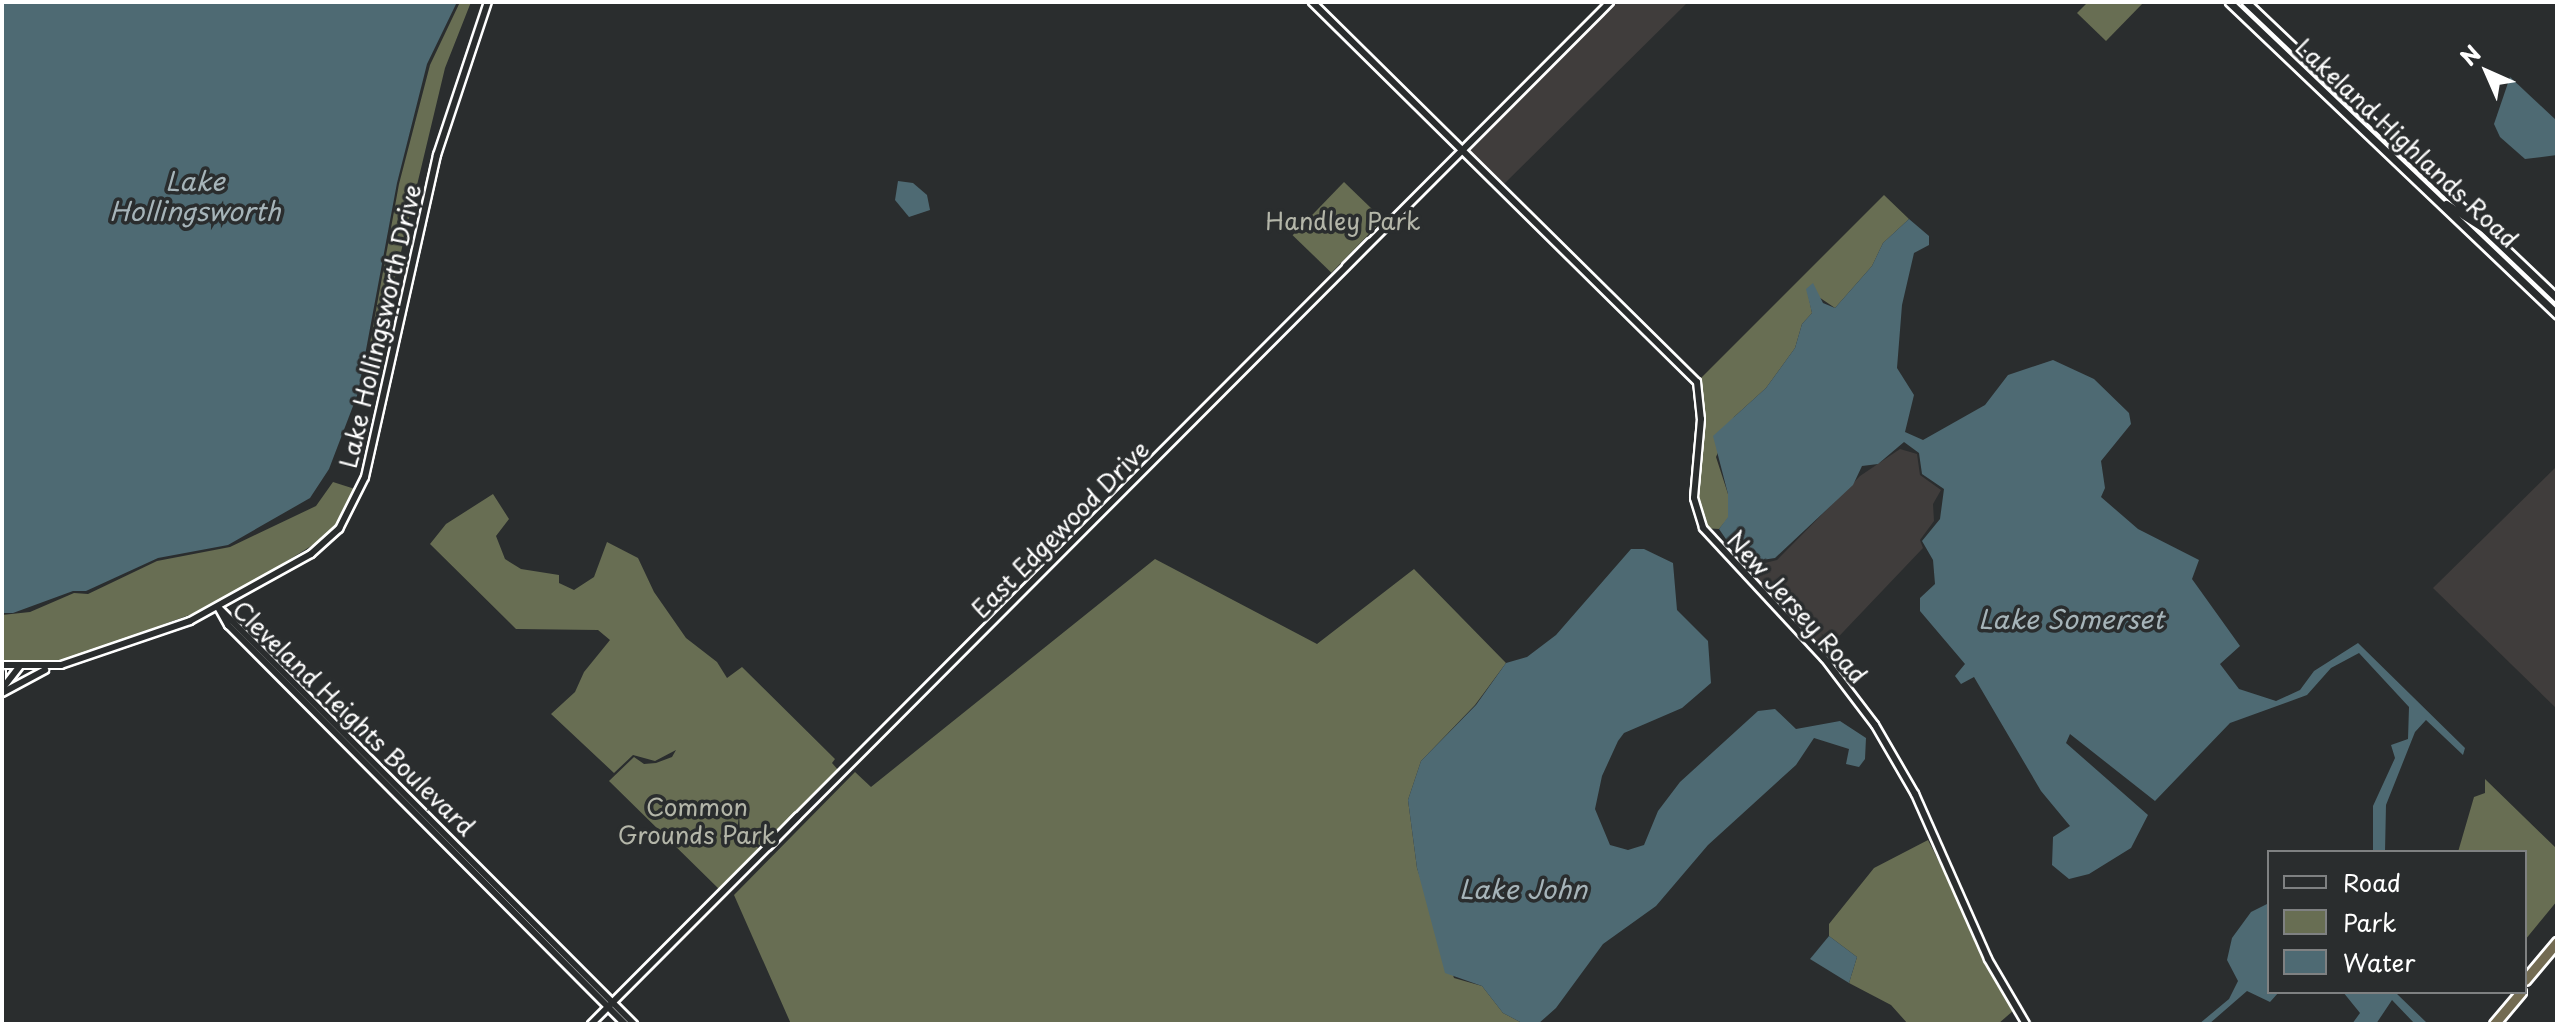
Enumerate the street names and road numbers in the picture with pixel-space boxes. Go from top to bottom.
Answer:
street label: Lakeland Highlands Road [2291,33,2523,253]
street label: Lake Hollingsworth Drive [333,181,427,471]
street label: East Edgewood Drive [965,434,1155,624]
street label: New Jersey Road [1720,524,1874,690]
street label: Cleveland Heights Boulevard [227,594,481,842]

